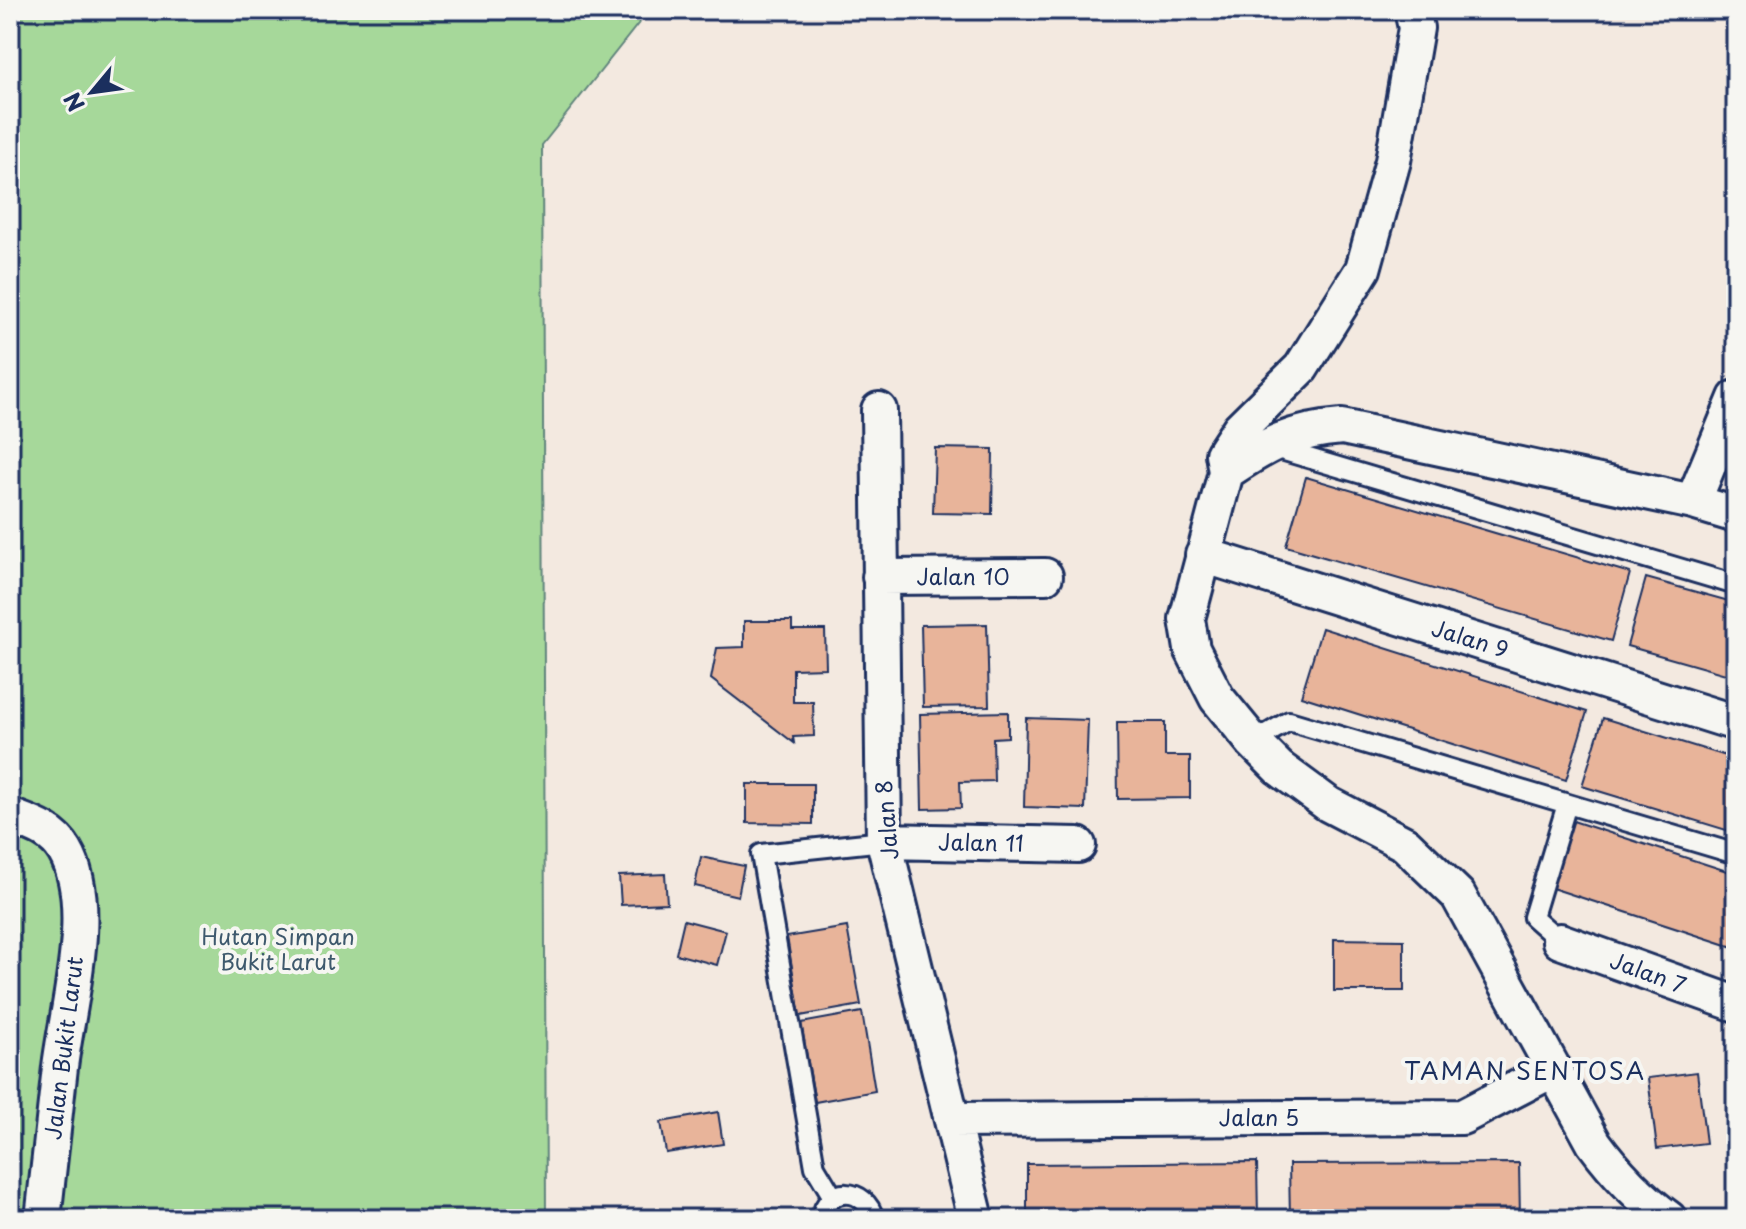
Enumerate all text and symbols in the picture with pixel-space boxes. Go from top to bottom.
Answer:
north arrow [52,52,132,132]
text: N [55,87,92,118]
street label: Jalan 10 [916,559,1010,592]
street label: Jalan 9 [1428,610,1513,665]
street label: Jalan 8 [866,779,905,861]
street label: Jalan 11 [938,824,1024,859]
park label: Hutan Simpan Bukit Larut [201,919,355,977]
street label: Jalan 7 [1606,943,1691,1001]
street label: Jalan Bukit Larut [35,954,90,1141]
district label: TAMAN SENTOSA [1404,1052,1646,1088]
street label: Jalan 5 [1219,1100,1299,1133]

